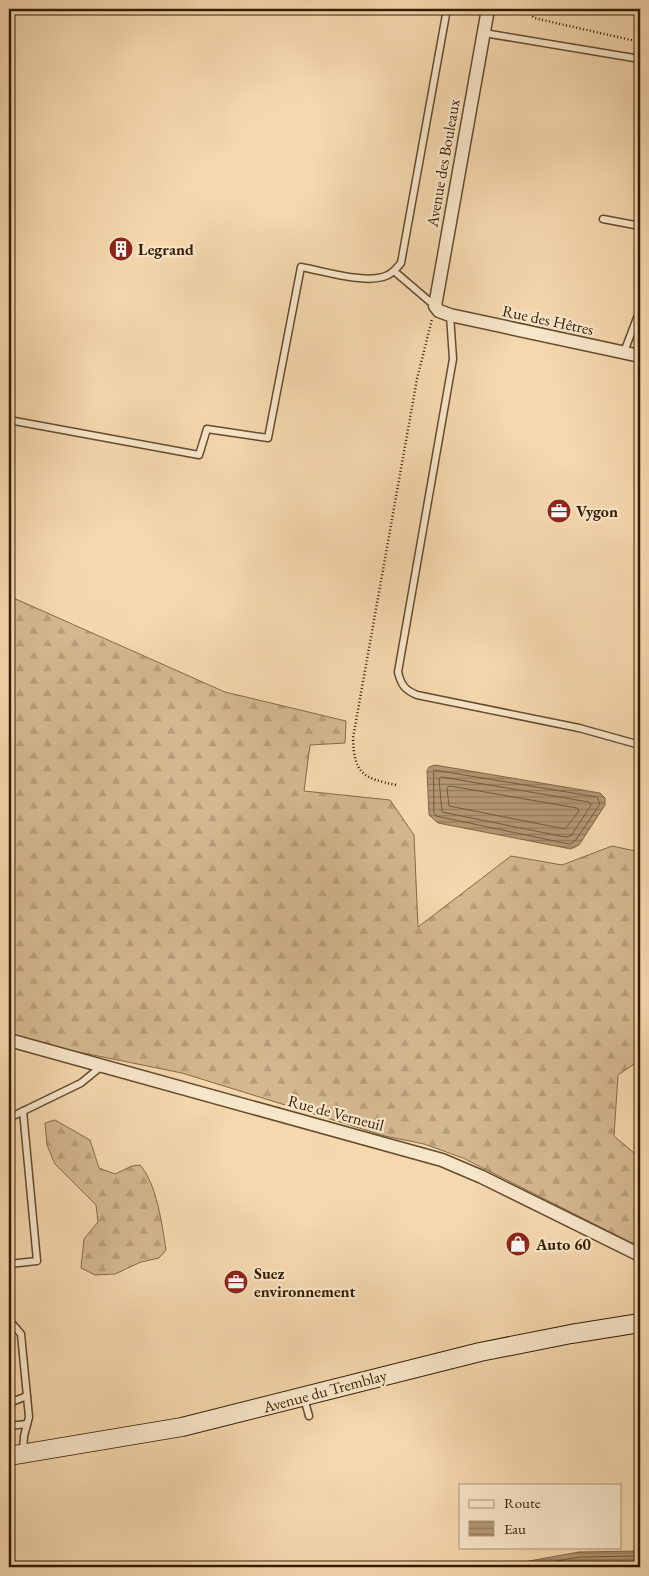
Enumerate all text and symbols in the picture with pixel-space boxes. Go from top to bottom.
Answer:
street label: Avenue des Bouleaux [421,97,465,230]
building icon: Legrand [108,236,134,262]
place label: Legrand [138,239,194,260]
street label: Rue des Hêtres [500,300,596,340]
office icon: Vygon [546,498,572,524]
place label: Vygon [576,501,618,522]
street label: Rue de Verneuil [286,1090,386,1136]
shop icon: Auto 60 [505,1231,531,1257]
place label: Auto 60 [535,1234,591,1255]
place label: Suez environnement [254,1263,355,1302]
office icon: Suez environnement [223,1269,249,1295]
street label: Avenue du Tremblay [260,1364,390,1418]
legend [459,1484,622,1548]
text: Route [504,1493,541,1512]
text: Eau [504,1519,526,1538]

